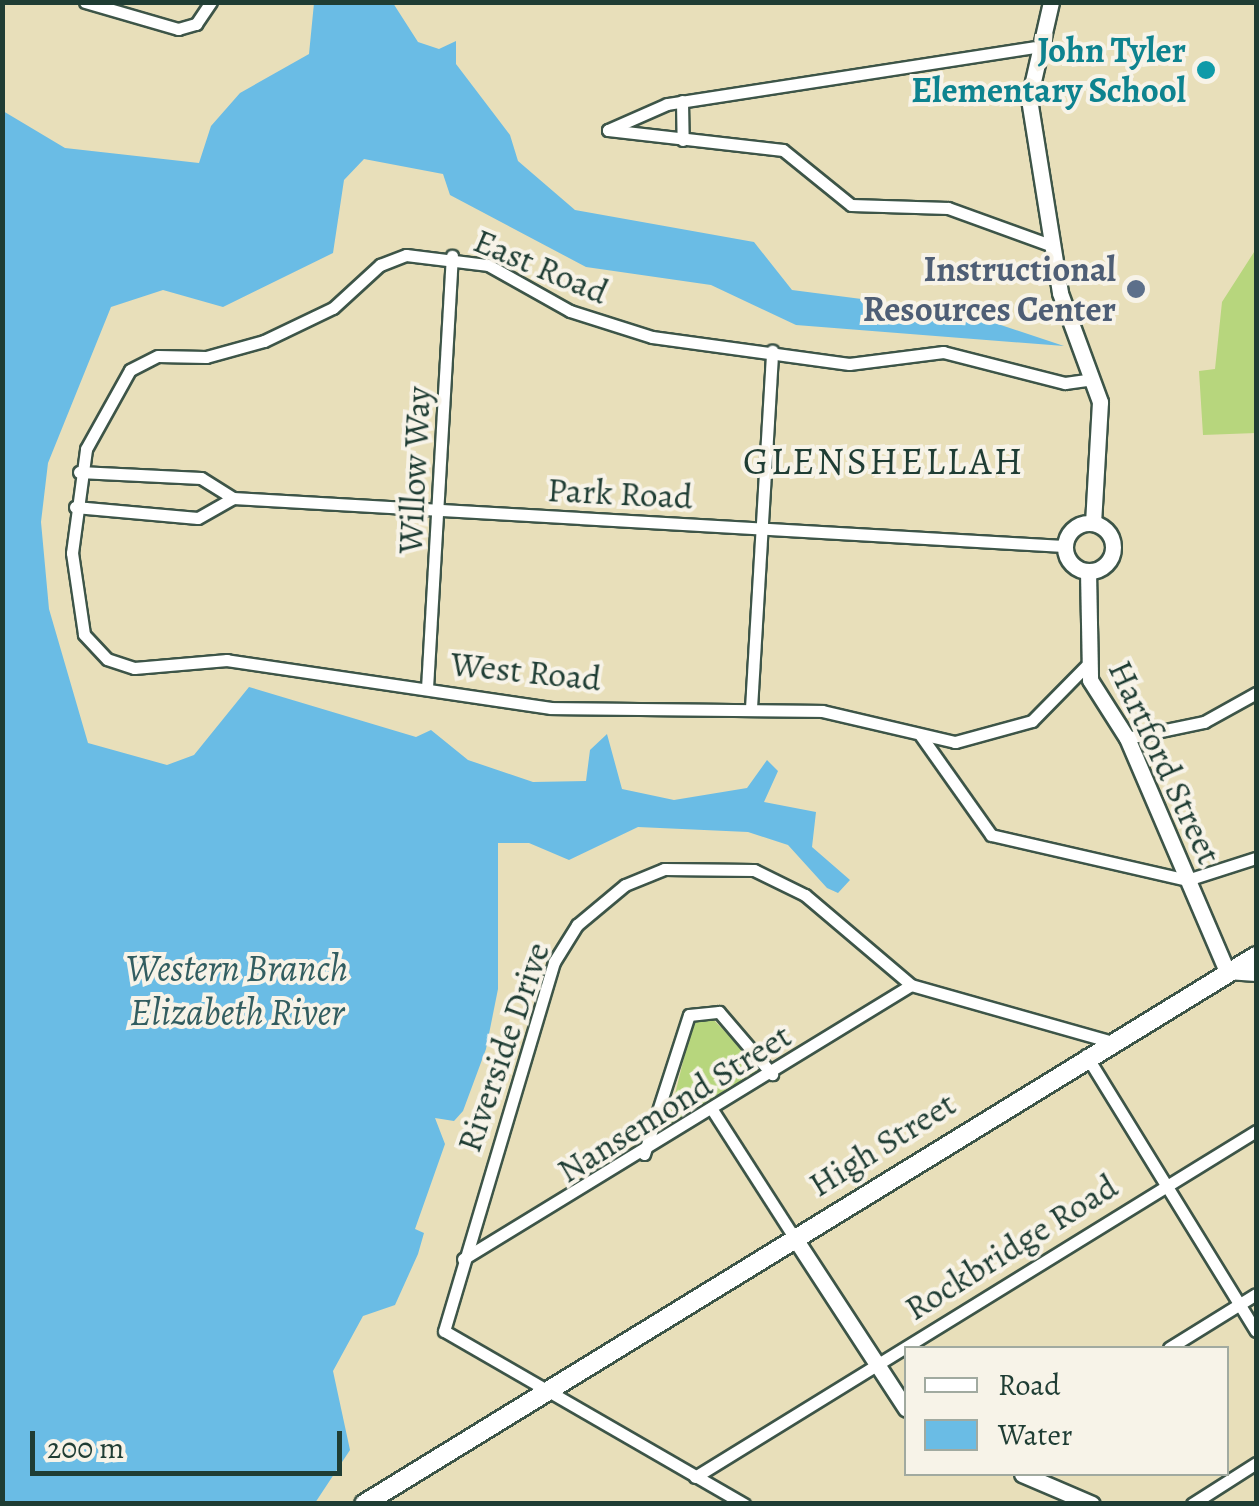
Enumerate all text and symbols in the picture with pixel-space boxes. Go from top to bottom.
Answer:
place label: John Tyler Elementary School [911,29,1186,111]
marker: John Tyler Elementary School [1195,59,1217,81]
street label: East Road [468,219,614,313]
place label: Instructional Resources Center [863,248,1116,330]
marker: Instructional Resources Center [1125,278,1147,300]
street label: Willow Way [389,385,439,555]
district label: GLENSHELLAH [743,439,1025,485]
street label: Park Road [546,468,694,518]
street label: West Road [449,642,603,700]
street label: Hartford Street [1099,653,1231,871]
street label: Riverside Drive [448,937,558,1157]
water label: Western Branch Elizabeth River [126,946,348,1036]
street label: Nansemond Street [550,1014,798,1192]
street label: High Street [801,1082,963,1206]
street label: Rockbridge Road [897,1165,1125,1329]
legend [904,1346,1229,1476]
text: Road [998,1365,1060,1405]
scale bar [35,1411,348,1473]
text: Water [998,1415,1072,1455]
text: 200 m [47,1428,124,1468]

